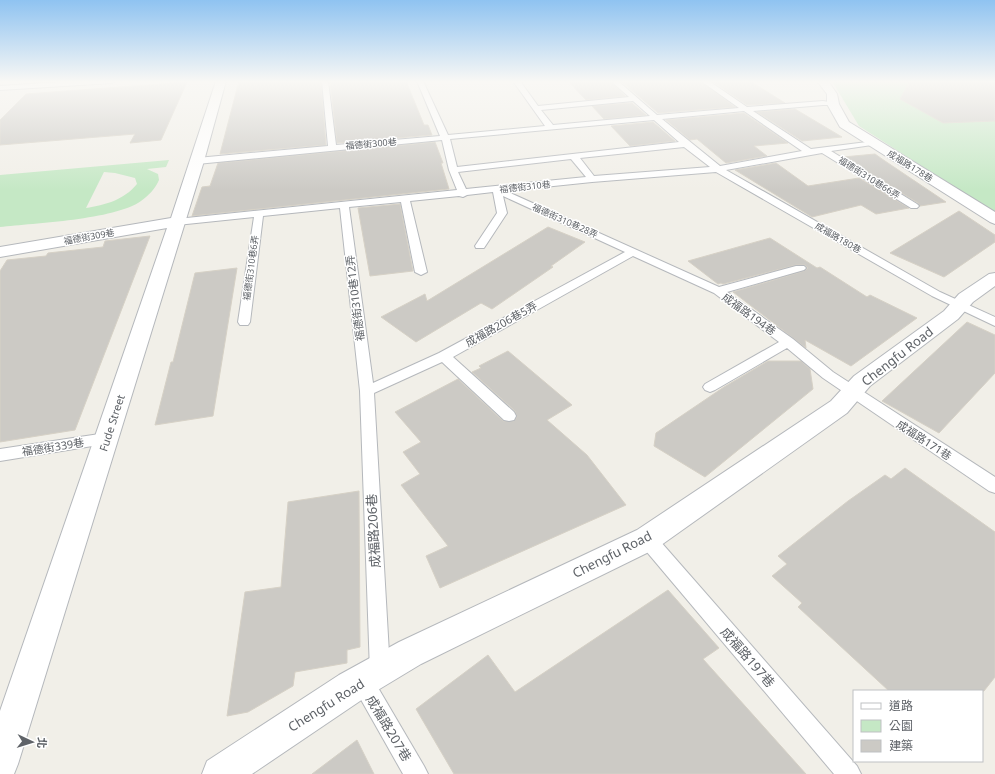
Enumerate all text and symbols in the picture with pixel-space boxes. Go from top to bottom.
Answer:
street label: 福德街300巷 [345,135,397,152]
street label: 成福路178巷 [885,146,936,185]
street label: 福德街310巷66弄 [836,153,903,202]
street label: 福德街310巷 [499,177,551,196]
street label: 福德街310巷28弄 [530,200,600,241]
street label: 成福路180巷 [813,219,864,256]
street label: 福德街309巷 [62,226,115,247]
street label: 福德街310巷6弄 [240,235,262,301]
street label: 福德街310巷12弄 [342,254,367,342]
street label: 成福路194巷 [719,289,779,338]
street label: 成福路206巷5弄 [462,298,539,350]
street label: Chengfu Road [857,322,937,390]
street label: Fude Street [95,392,128,453]
street label: 成福路171巷 [894,416,955,463]
street label: 福德街339巷 [21,434,85,459]
street label: 成福路206巷 [362,493,384,569]
street label: Chengfu Road [569,526,655,582]
street label: 成福路197巷 [717,623,779,691]
street label: Chengfu Road [284,674,368,736]
legend [853,690,983,762]
street label: 成福路207巷 [362,692,416,764]
text: 道路 [889,697,913,714]
text: 公園 [889,717,913,734]
north arrow [12,722,52,762]
text: 北 [35,737,50,749]
text: 建築 [889,737,913,754]

